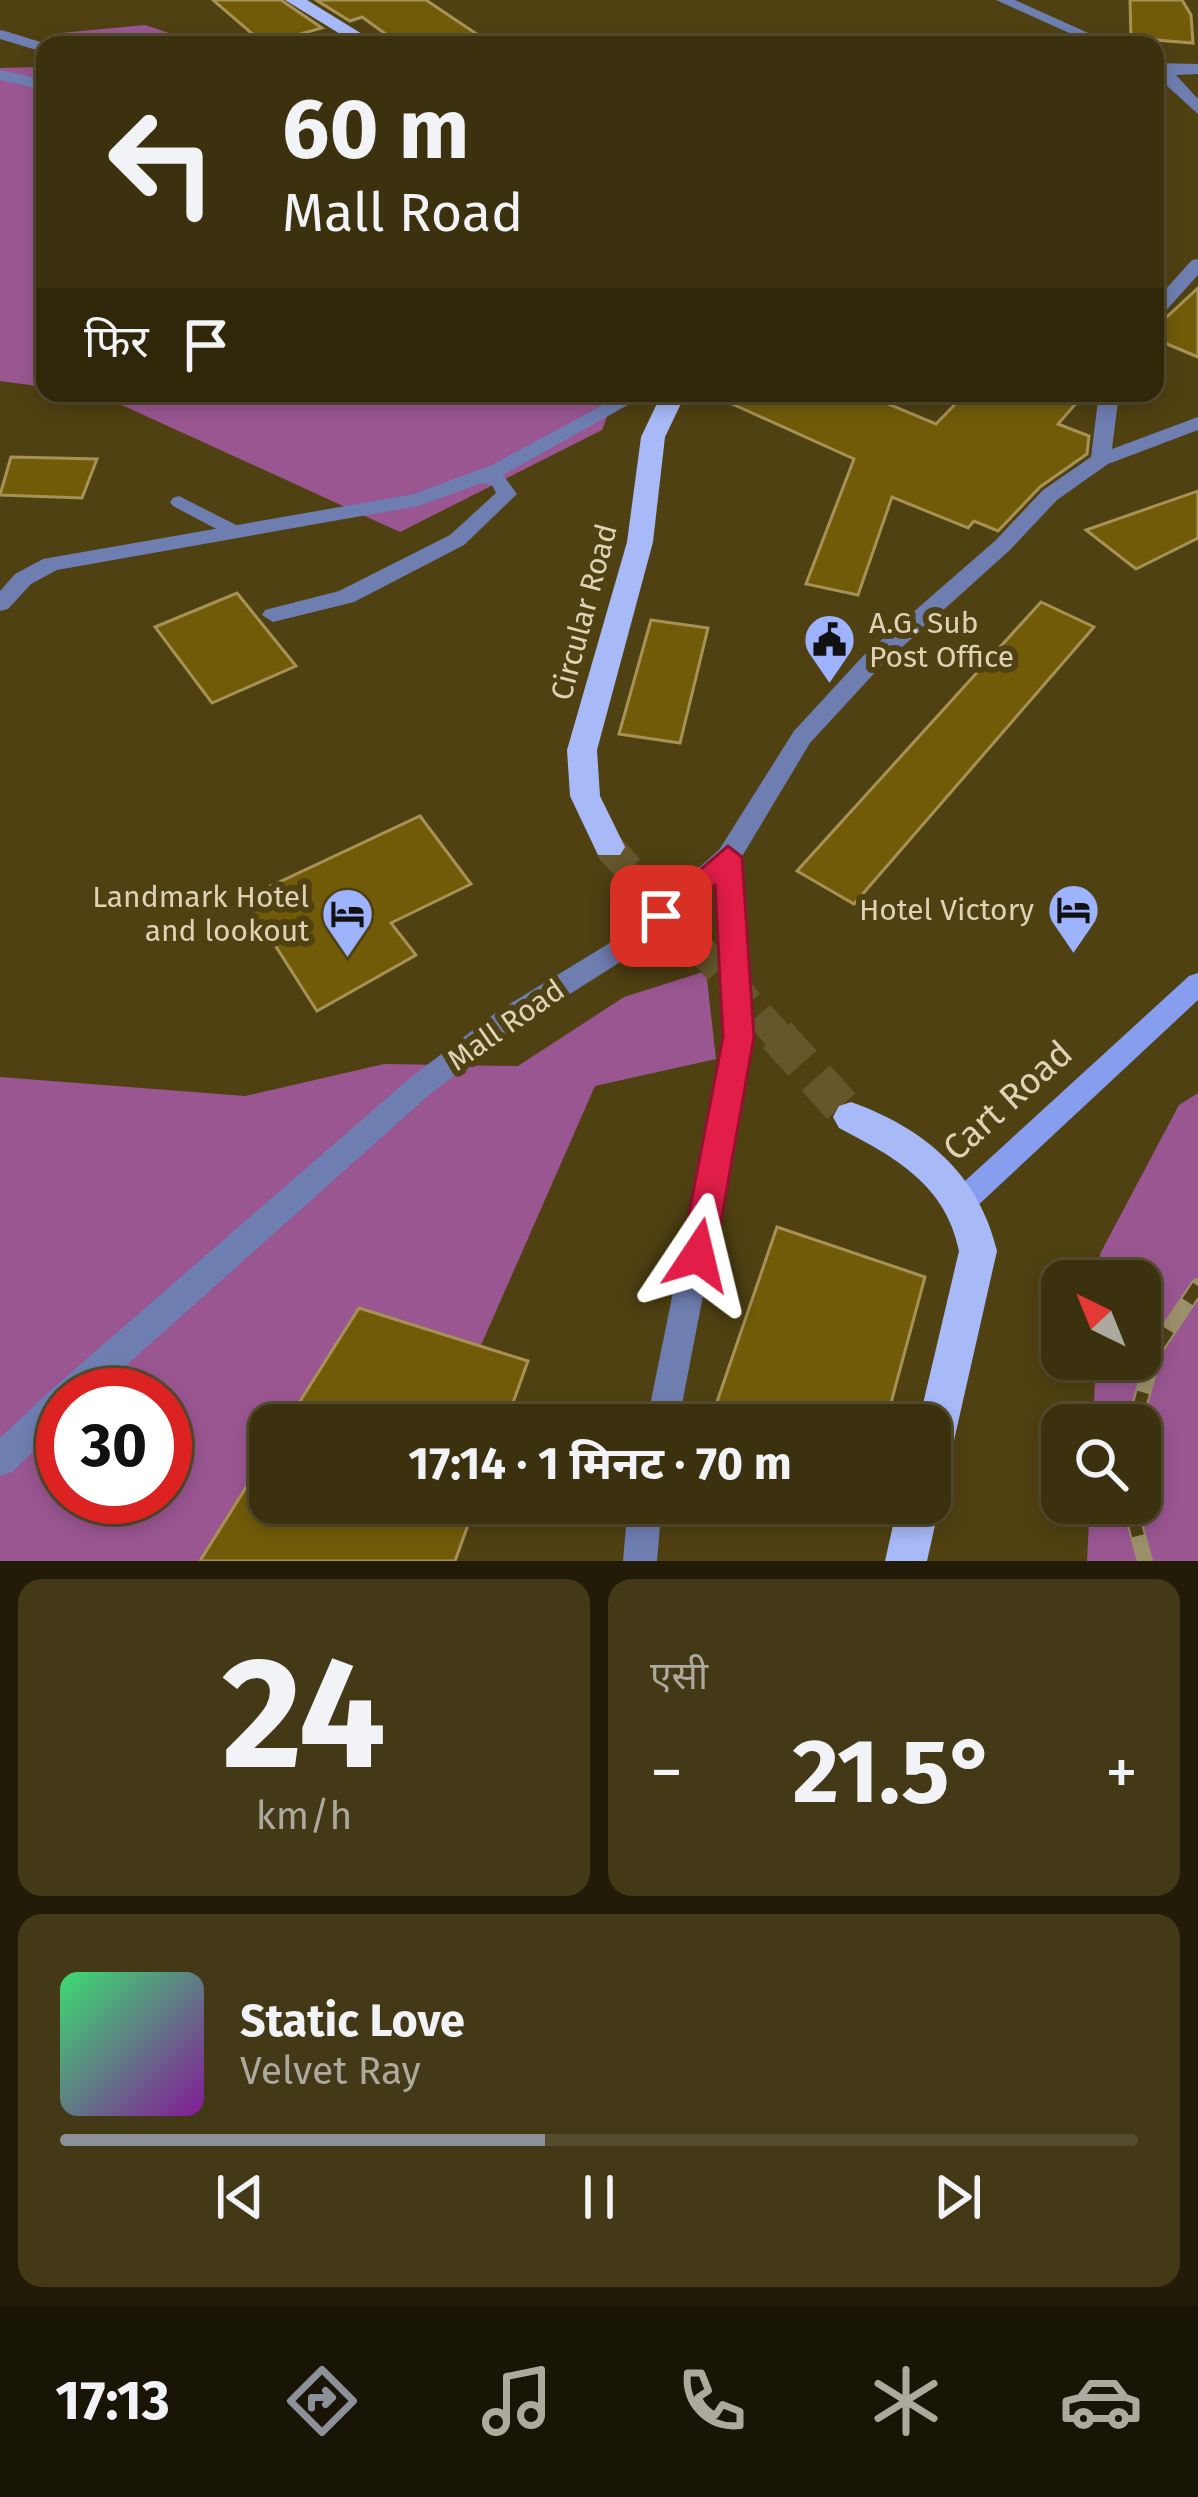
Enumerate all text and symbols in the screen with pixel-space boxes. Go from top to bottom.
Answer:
text: 60 m [282,79,469,180]
icon: left [84,84,240,240]
text: Mall Road [282,181,523,245]
icon: arrive [173,312,239,378]
text: फिर [84,315,149,369]
street label: Circular Road [543,520,625,704]
place label: A.G. Sub Post Office [869,605,1014,675]
public building icon: A.G. Sub Post Office [802,612,858,686]
pin [610,865,712,967]
place label: Landmark Hotel and lookout [92,879,309,949]
hotel icon: Hotel Victory [1045,882,1101,956]
icon: arrive [628,883,694,949]
hotel icon: Landmark Hotel and lookout [320,886,376,960]
place label: Hotel Victory [859,892,1034,928]
street label: Mall Road [441,972,571,1078]
street label: Cart Road [934,1031,1081,1170]
position arrow [635,1192,761,1318]
north arrow [1041,1260,1161,1380]
map controls [1041,1260,1161,1524]
speed limit sign: 30 [36,1368,192,1524]
button: search [1041,1404,1161,1524]
text: 17:14 · 1 मिनट · 70 m [408,1437,792,1491]
text: 24 [222,1621,386,1808]
text: एसी [650,1653,708,1699]
text: 21.5° [793,1718,996,1826]
text: − [650,1733,683,1812]
text: + [1105,1733,1138,1812]
text: km/h [256,1793,352,1839]
text: Static Love [240,1994,465,2048]
text: Velvet Ray [240,2048,421,2094]
icon: previous [207,2164,273,2230]
icon: pause [566,2164,632,2230]
icon: next [925,2164,991,2230]
icon: directions [280,2359,364,2443]
icon: music [475,2359,559,2443]
icon: phone [670,2359,754,2443]
icon: climate [864,2359,948,2443]
icon: car [1059,2359,1143,2443]
text: 17:13 [55,2369,170,2433]

